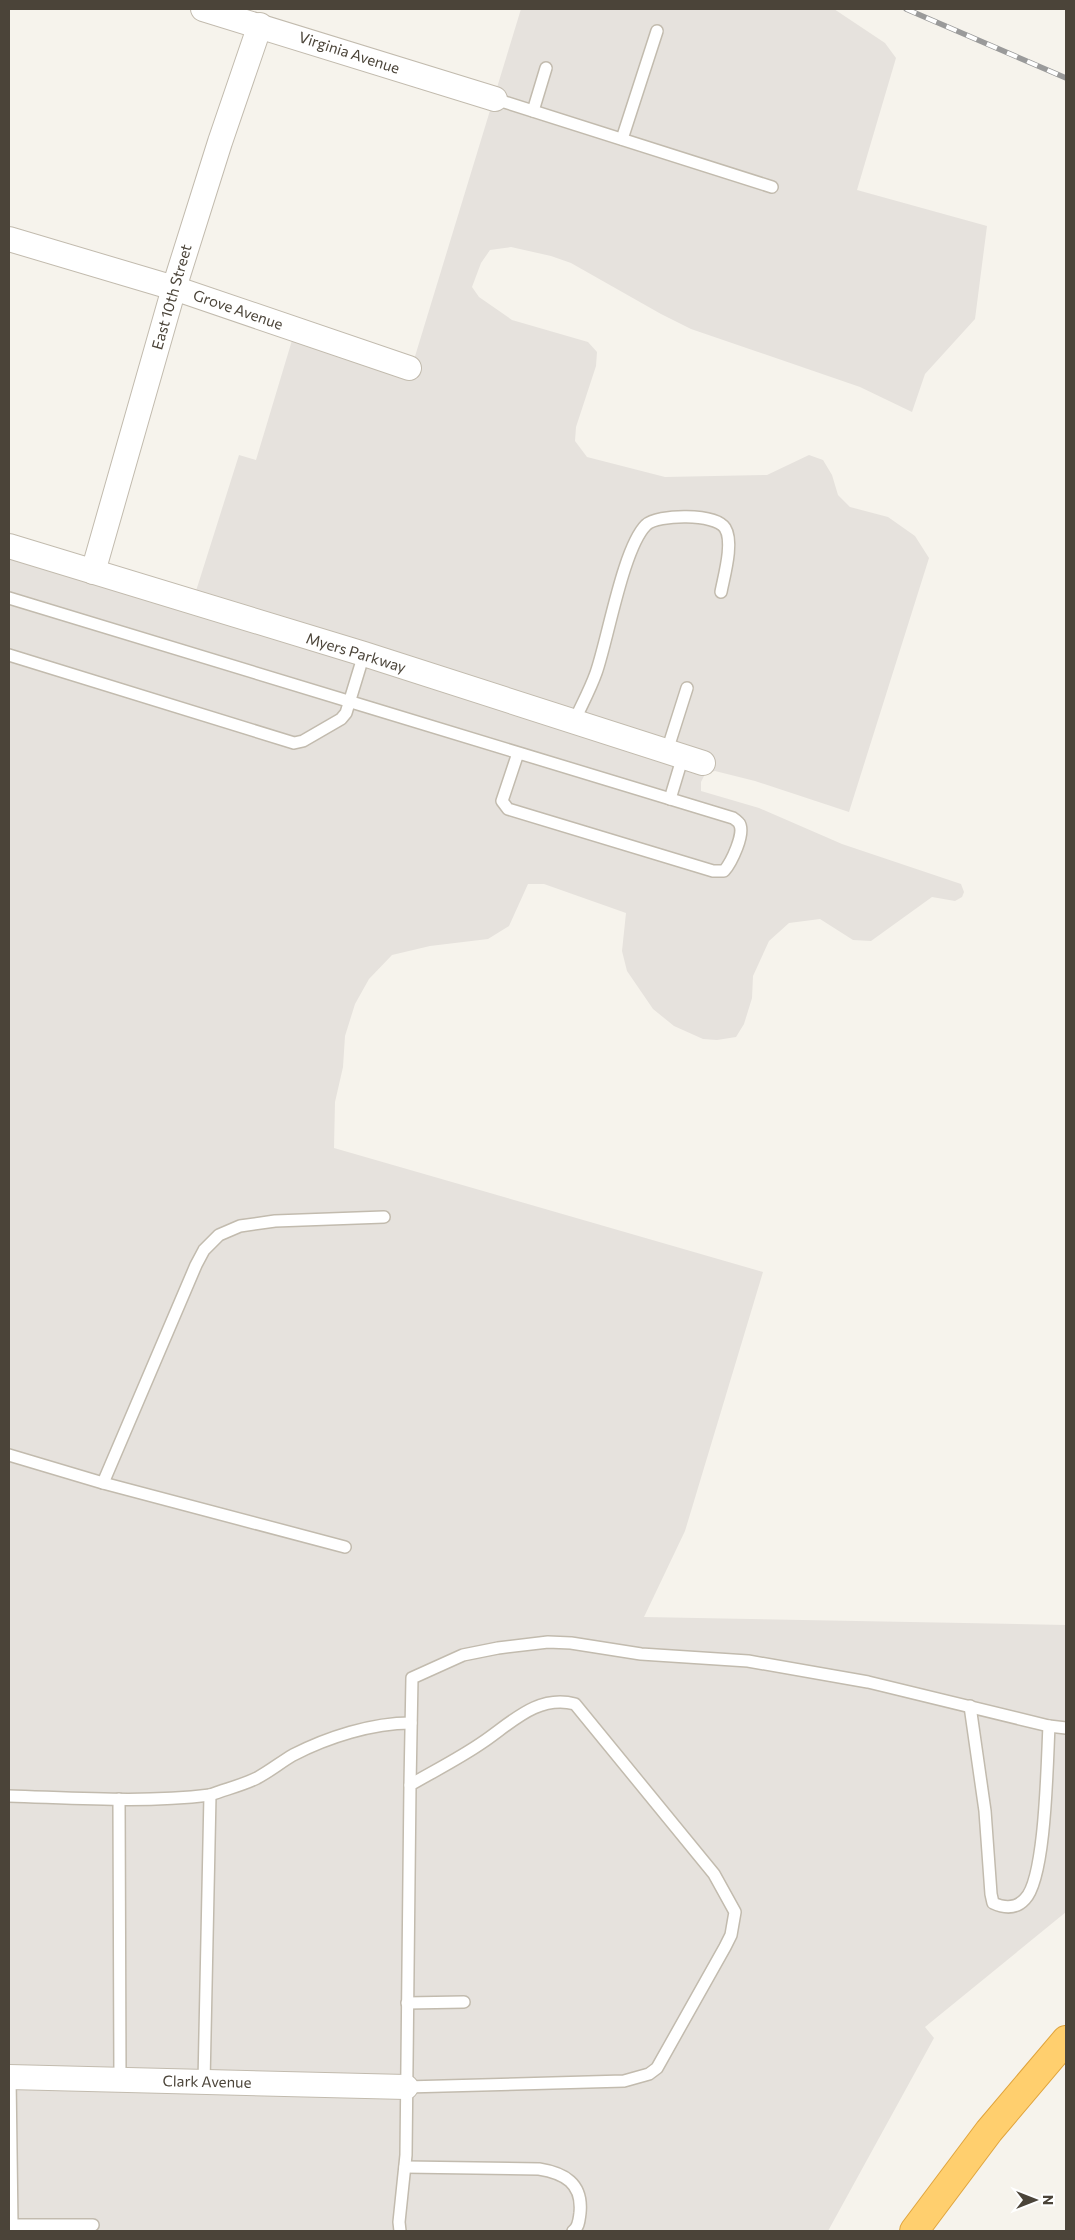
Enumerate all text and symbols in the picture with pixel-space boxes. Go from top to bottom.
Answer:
street label: Virginia Avenue [296,27,402,77]
street label: East 10th Street [147,242,195,351]
street label: Grove Avenue [191,285,286,333]
street label: Myers Parkway [304,628,409,676]
street label: Clark Avenue [162,2071,252,2091]
north arrow [1010,2175,1060,2225]
text: N [1040,2195,1057,2205]

